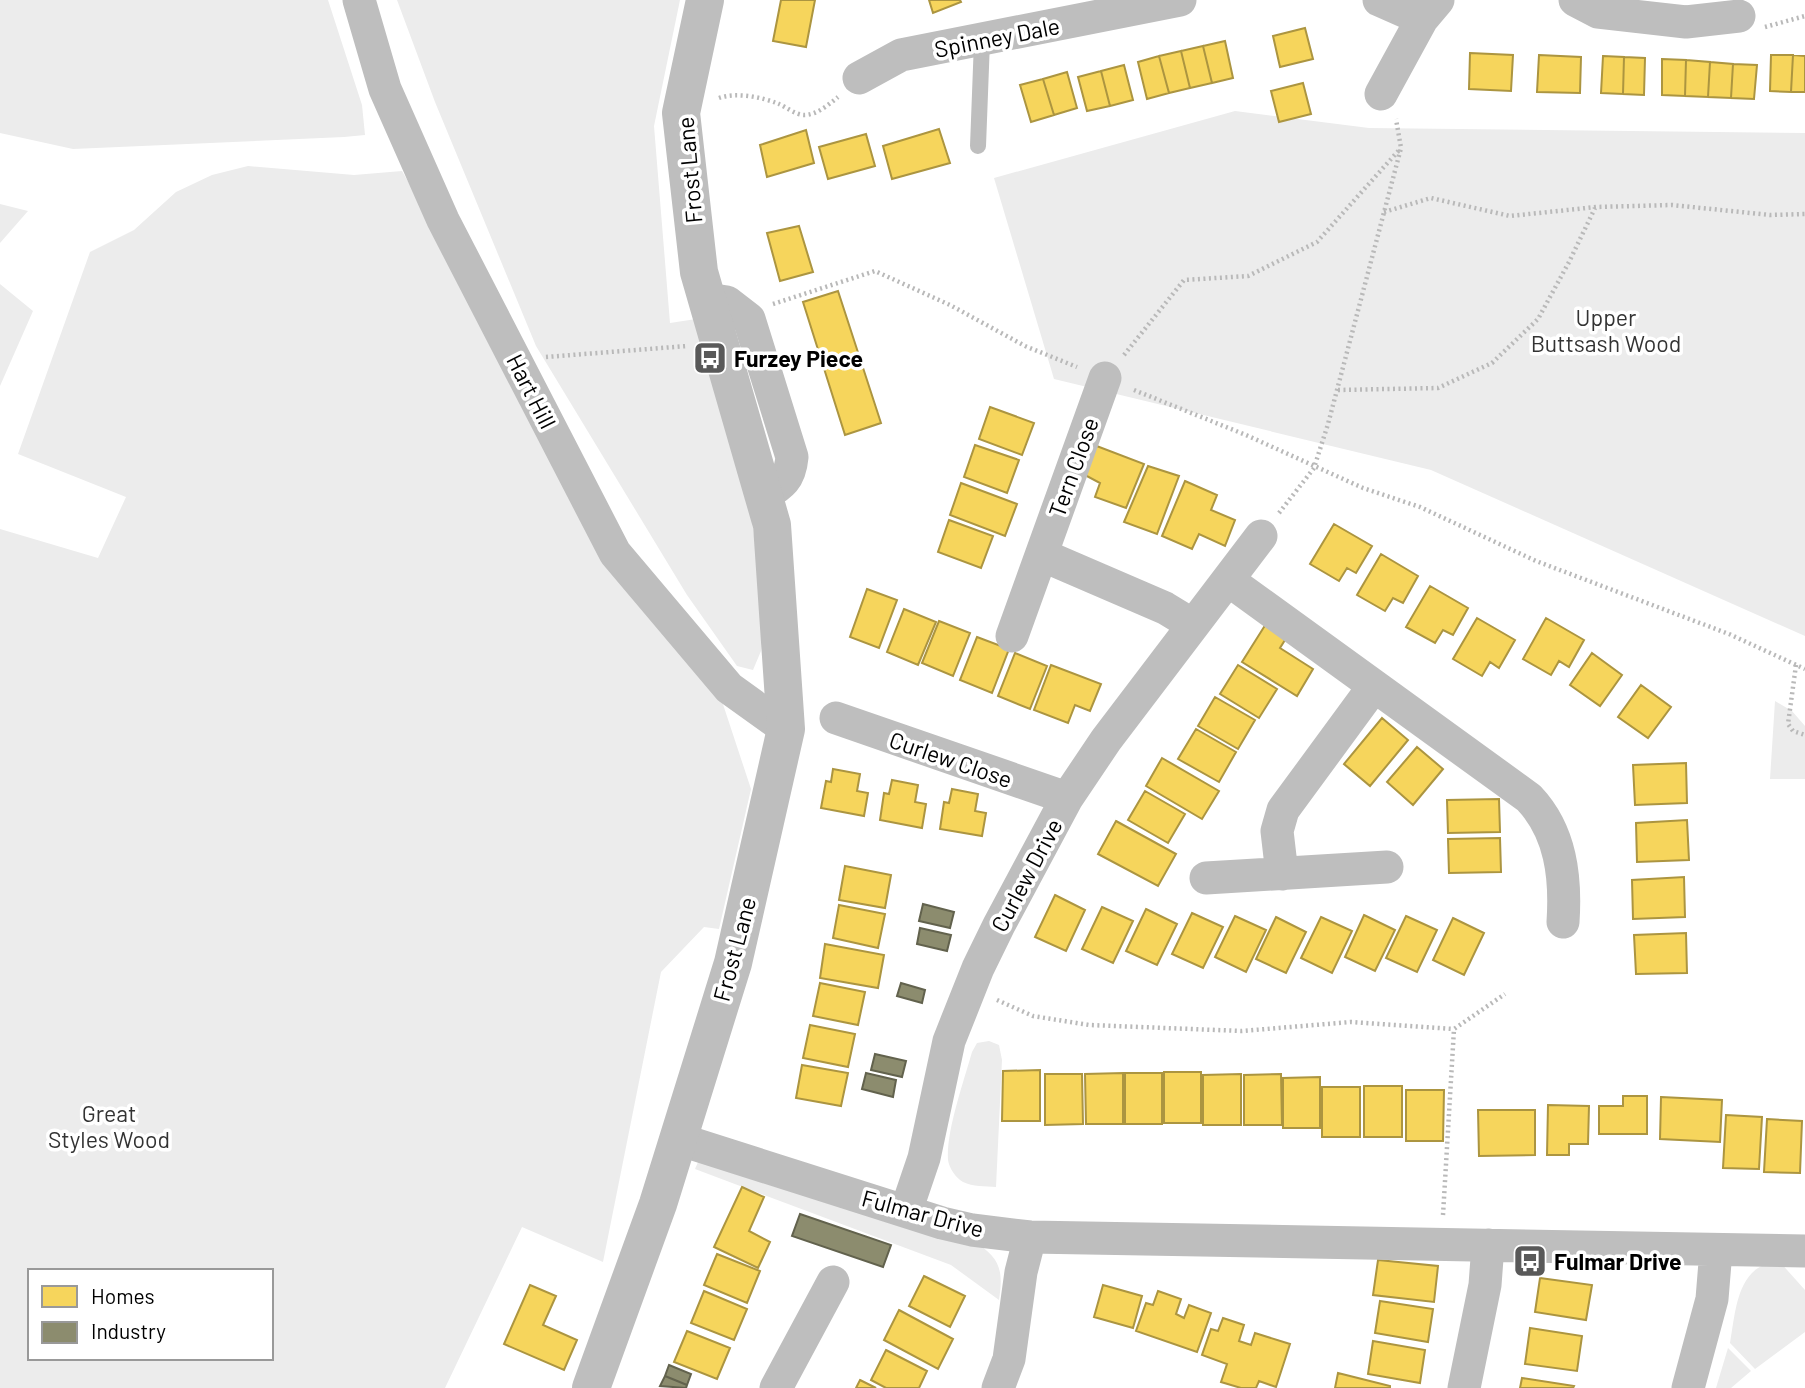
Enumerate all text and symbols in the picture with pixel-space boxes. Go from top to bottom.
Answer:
street label: Spinney Dale [932,11,1062,63]
street label: Frost Lane [670,116,708,224]
park label: Upper Buttsash Wood [1531,303,1681,357]
bus stop icon: Furzey Piece [691,339,729,377]
place label: Furzey Piece [734,344,863,372]
street label: Hart Hill [501,349,563,433]
street label: Tern Close [1042,413,1104,521]
street label: Curlew Close [886,725,1016,793]
street label: Curlew Drive [984,814,1068,936]
street label: Frost Lane [707,894,761,1004]
park label: Great Styles Wood [48,1099,170,1153]
street label: Fulmar Drive [859,1183,987,1243]
bus stop icon: Fulmar Drive [1511,1242,1549,1280]
place label: Fulmar Drive [1554,1247,1682,1275]
legend [28,1269,273,1360]
text: Homes [91,1283,155,1308]
text: Industry [91,1318,166,1343]

